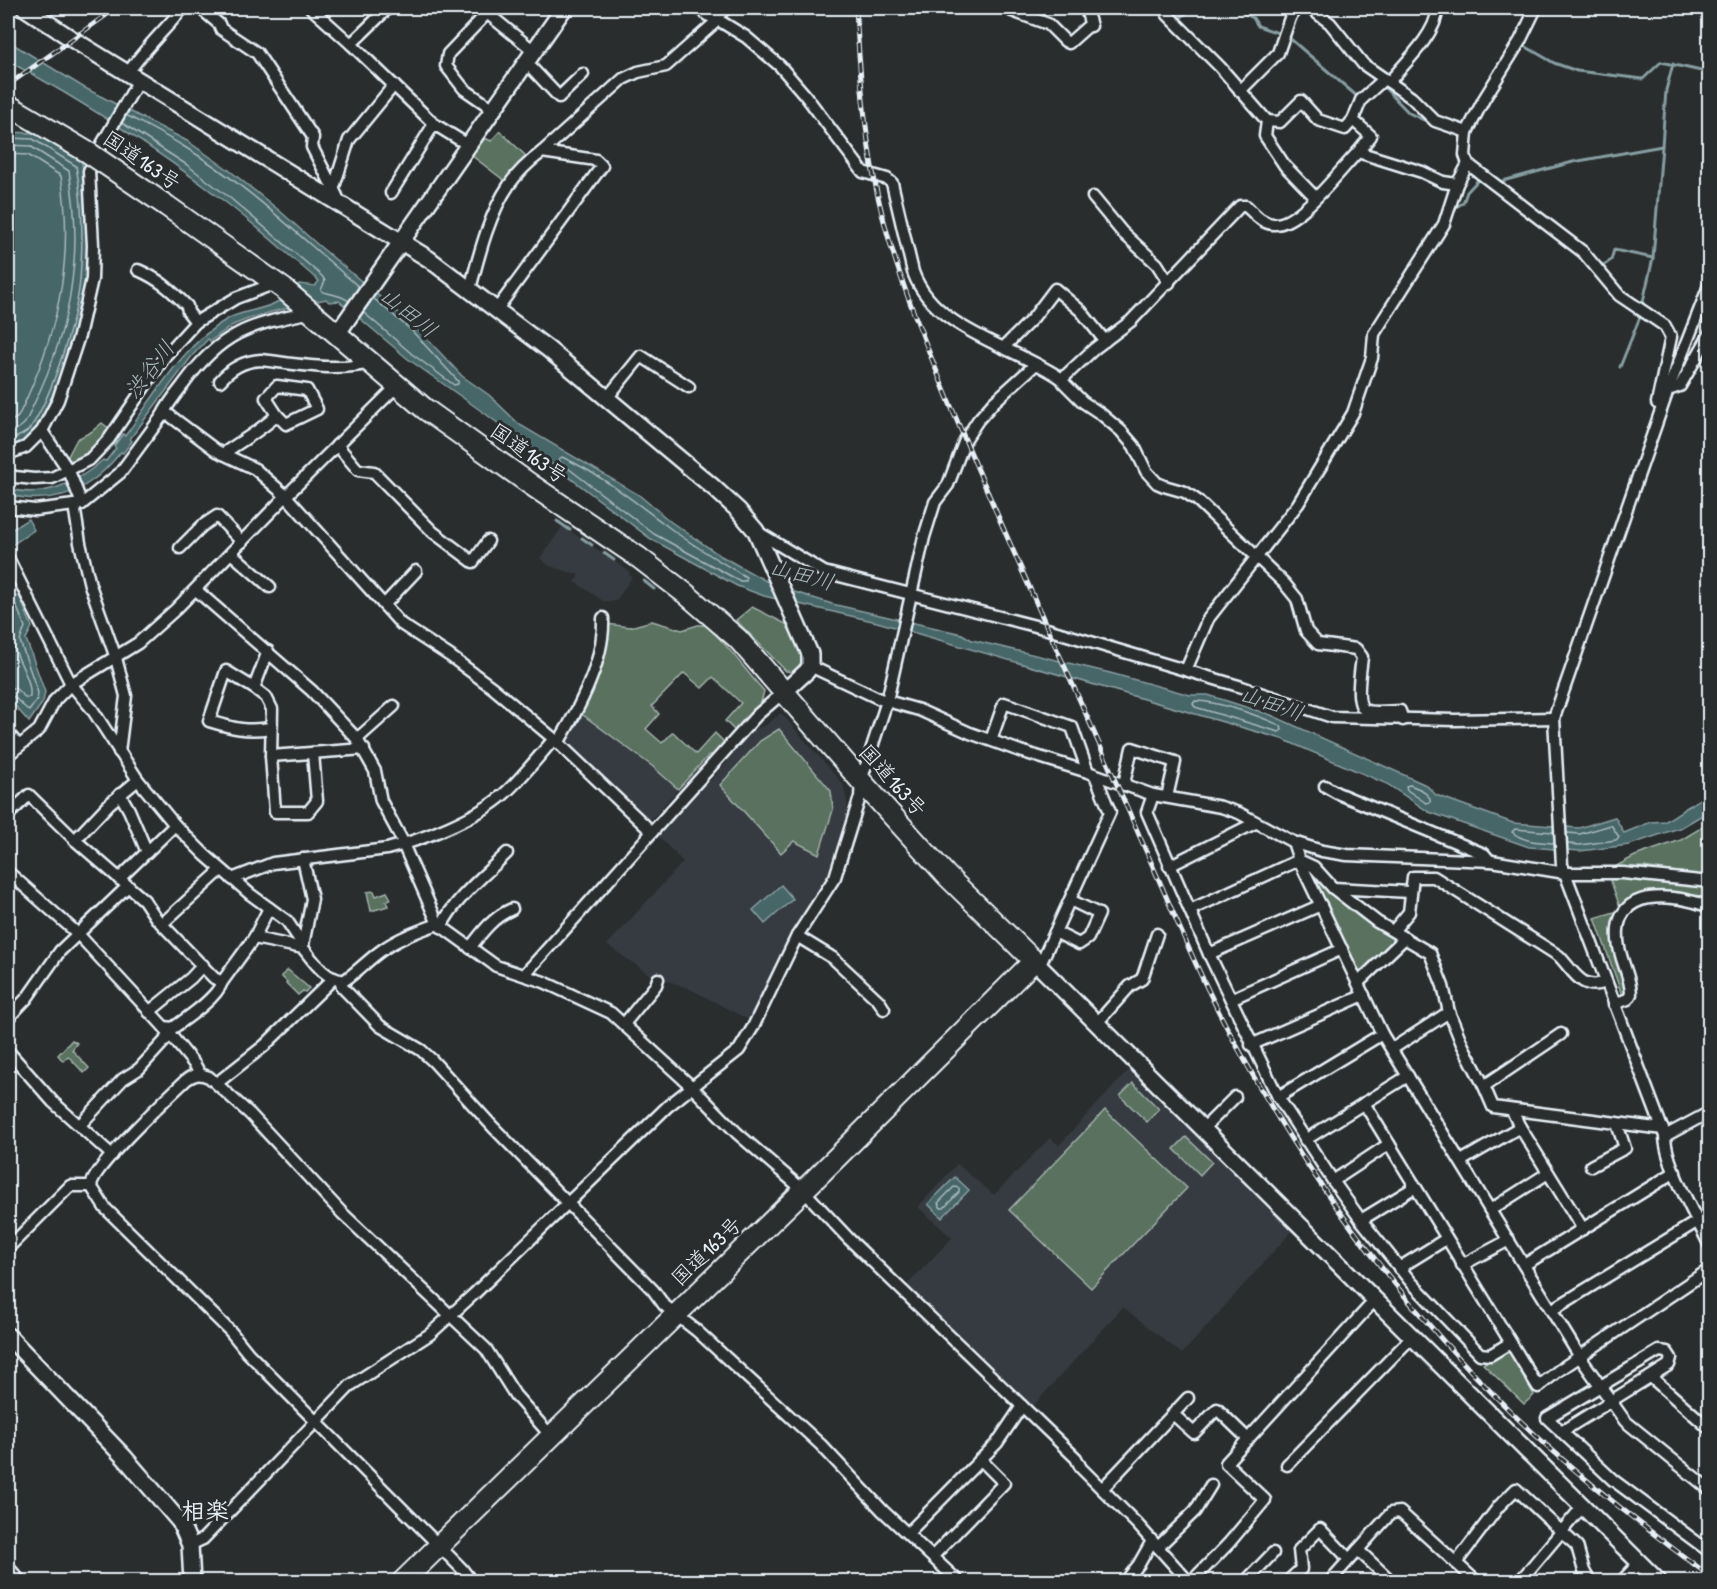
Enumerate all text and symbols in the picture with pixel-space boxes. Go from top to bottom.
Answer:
street label: 国道163号 [97,123,187,197]
water label: 山田川 [374,280,444,344]
water label: 渋谷川 [117,334,181,404]
street label: 国道163号 [484,416,574,490]
water label: 山田川 [766,551,838,597]
water label: 山田川 [1236,678,1308,728]
street label: 国道163号 [853,737,933,823]
street label: 国道163号 [664,1210,748,1292]
district label: 相楽 [181,1494,229,1526]

